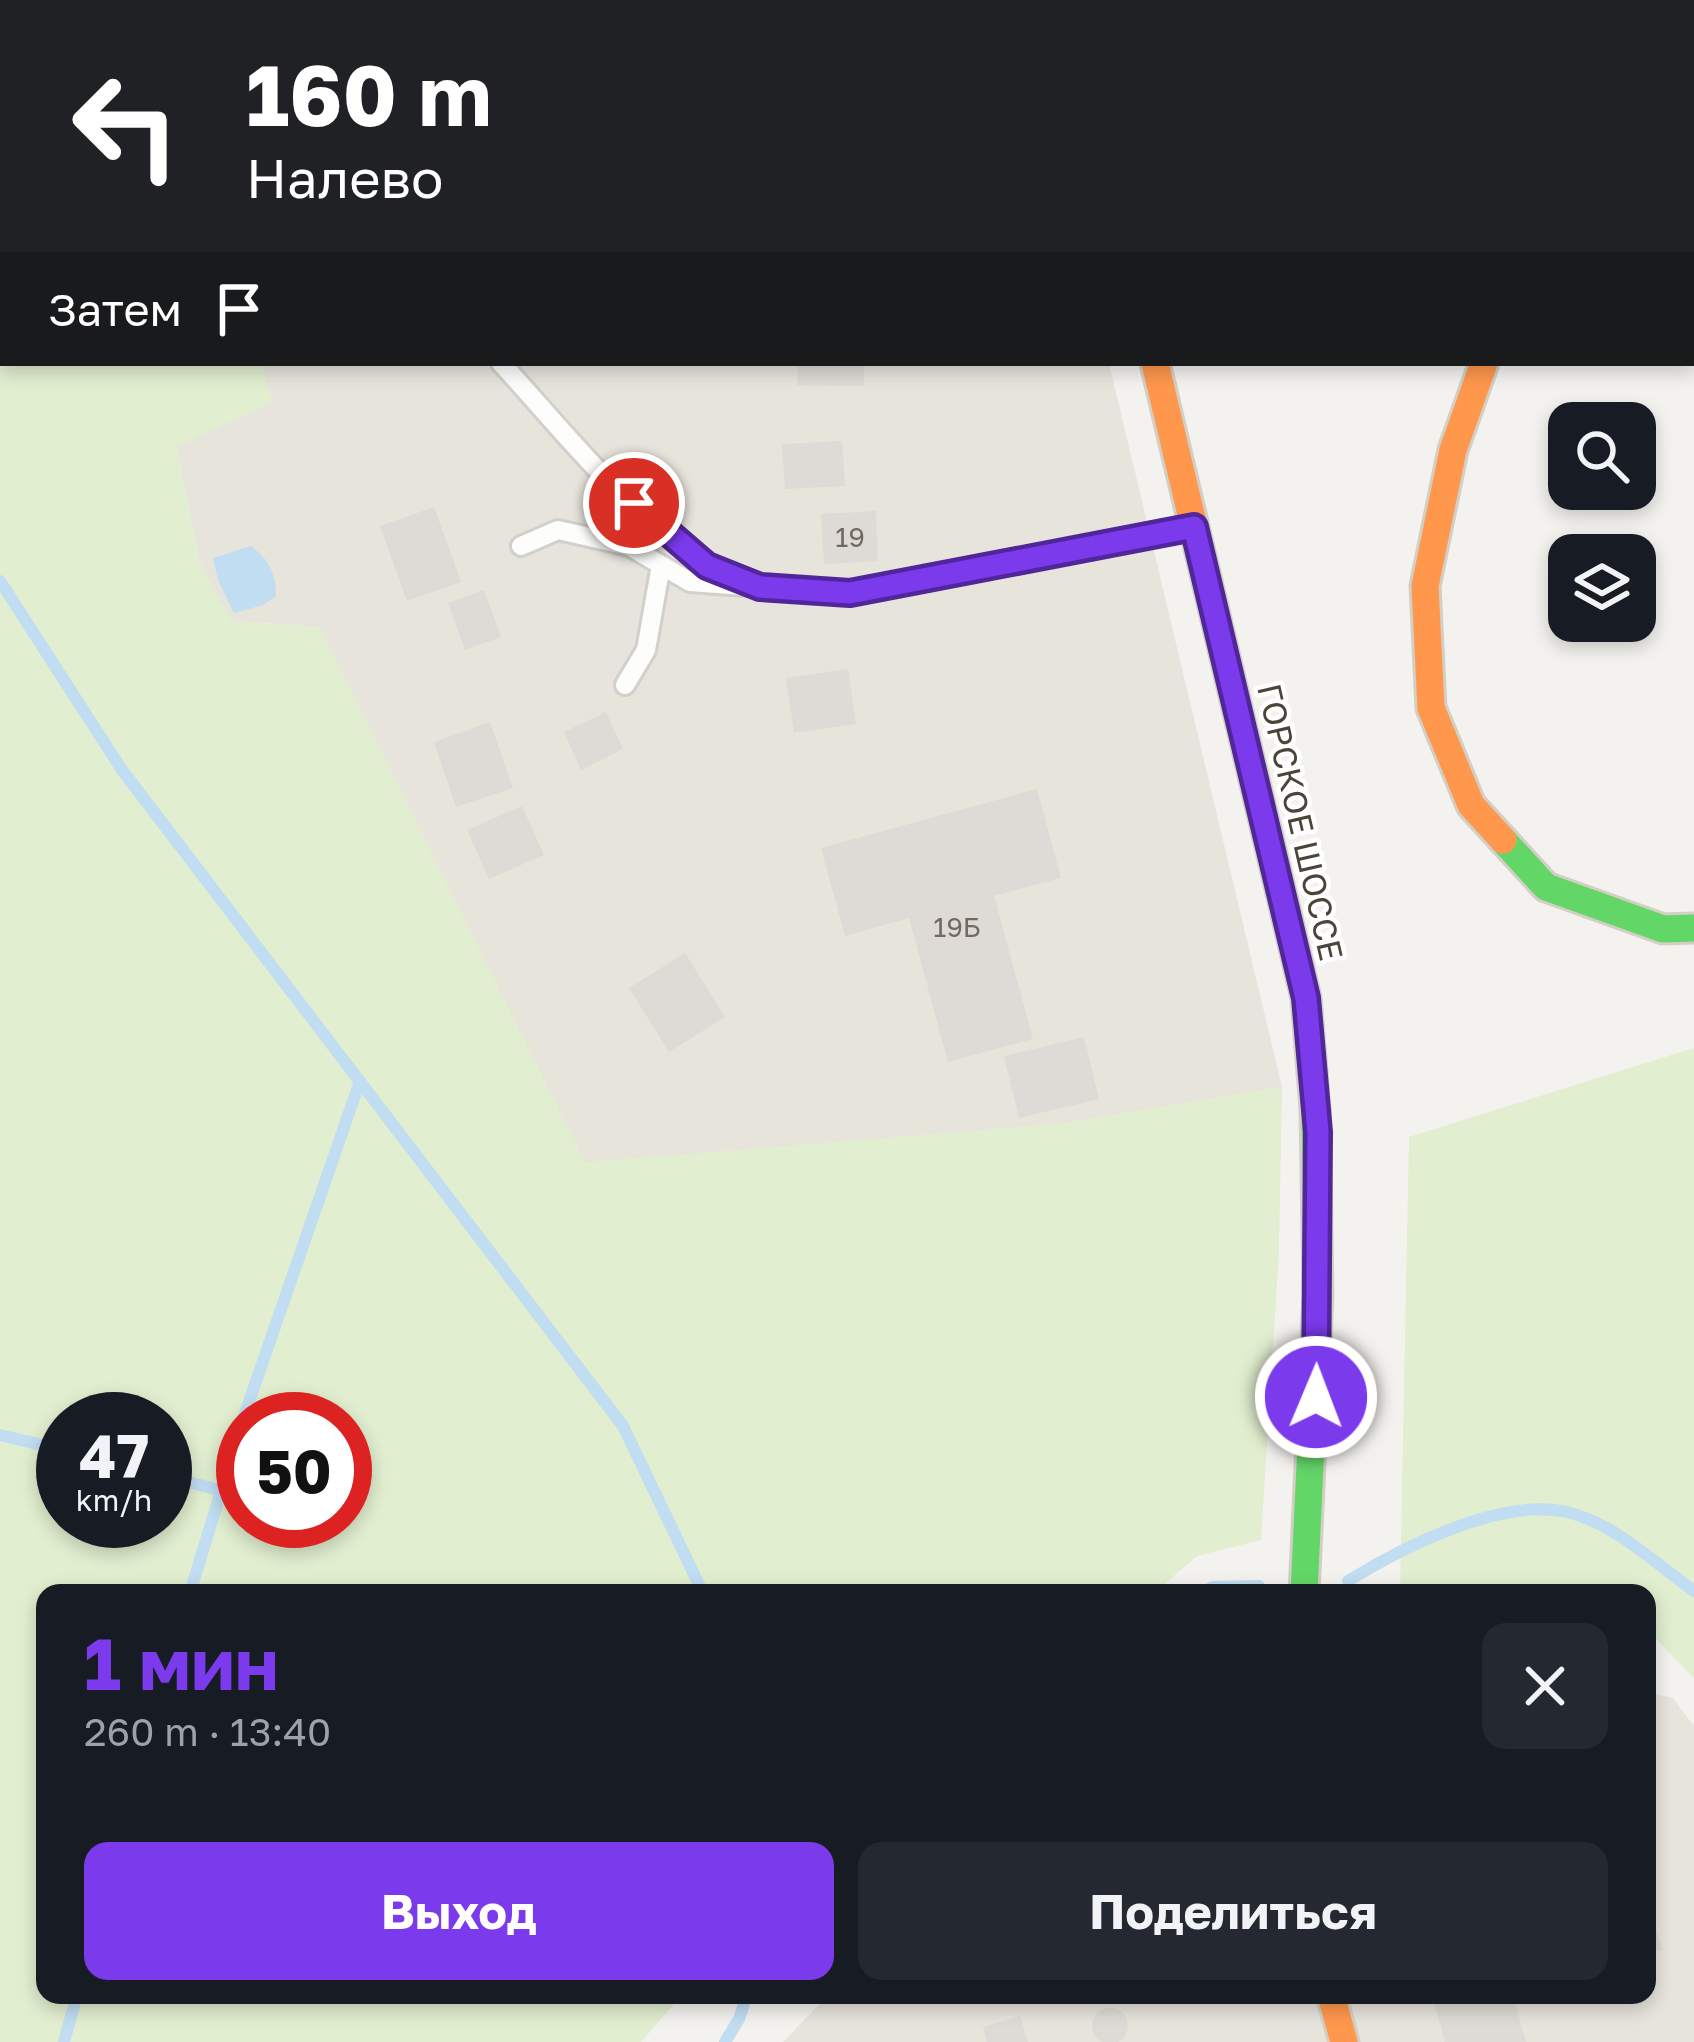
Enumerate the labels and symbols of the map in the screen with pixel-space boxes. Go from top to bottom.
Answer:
pin [583,452,685,554]
house number: 19 [835,521,865,553]
street label: ГОРСКОЕ ШОССЕ [1250,680,1352,964]
house number: 19Б [933,911,981,943]
position arrow [1253,1334,1379,1460]
speed limit sign: 50 [216,1392,372,1548]

